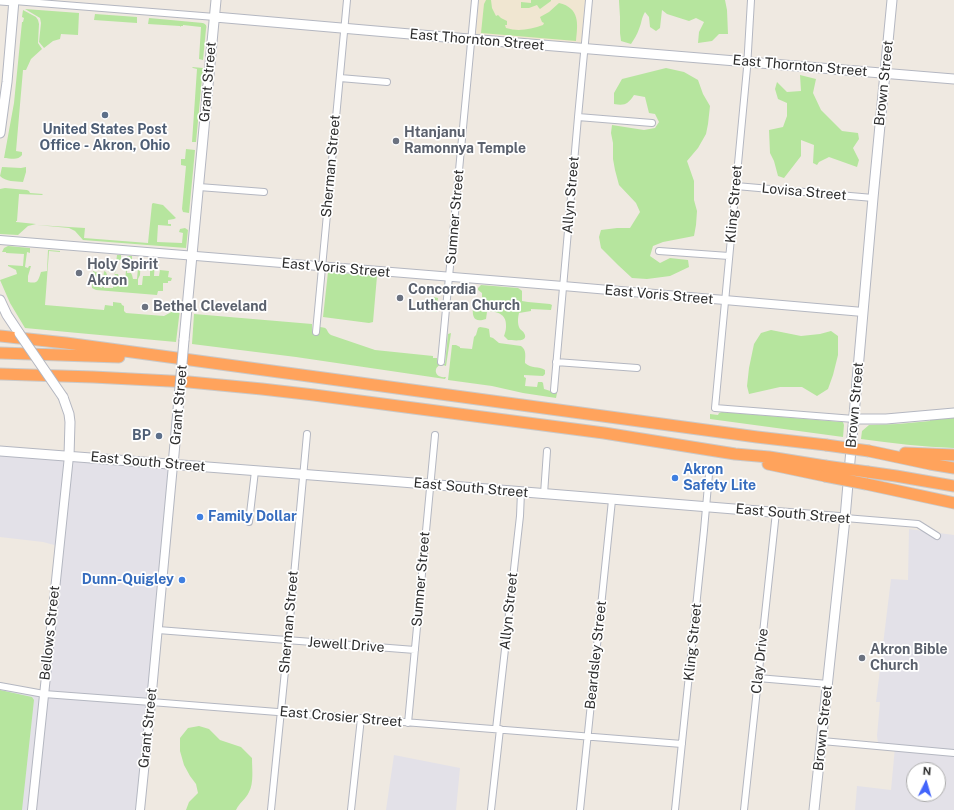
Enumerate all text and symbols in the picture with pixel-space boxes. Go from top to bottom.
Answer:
street label: East Thornton Street [409,26,545,54]
street label: Brown Street [871,39,897,127]
street label: Grant Street [196,41,220,123]
street label: East Thornton Street [732,52,868,80]
marker: United States Post Office - Akron, Ohio [100,110,110,120]
street label: Sherman Street [318,114,344,218]
place label: United States Post Office - Akron, Ohio [40,122,170,154]
place label: Htanjanu Ramonnya Temple [404,125,526,158]
marker: Htanjanu Ramonnya Temple [391,136,401,146]
street label: Allyn Street [559,156,583,234]
street label: Kling Street [722,164,746,244]
street label: Sumner Street [442,169,468,265]
street label: Lovisa Street [761,180,847,204]
street label: East Voris Street [281,255,391,281]
place label: Holy Spirit Akron [87,257,158,290]
marker: Holy Spirit Akron [74,268,84,278]
place label: Concordia Lutheran Church [408,282,520,314]
street label: East Voris Street [604,282,714,308]
marker: Concordia Lutheran Church [395,293,405,303]
place label: Bethel Cleveland [153,299,267,315]
marker: Bethel Cleveland [140,302,150,312]
street label: Brown Street [843,362,867,448]
street label: Grant Street [167,364,191,446]
place label: BP [132,428,151,444]
marker: BP [154,431,164,441]
street label: East South Street [90,449,206,475]
place label: Akron Safety Lite [683,462,756,494]
marker: Akron Safety Lite [670,473,680,483]
street label: East South Street [413,475,529,501]
street label: East South Street [735,501,851,527]
place label: Family Dollar [208,509,297,525]
marker: Family Dollar [195,512,205,522]
street label: Sumner Street [408,531,434,627]
street label: Sherman Street [276,570,302,674]
street label: Allyn Street [497,571,521,651]
place label: Dunn-Quigley [82,572,174,588]
marker: Dunn-Quigley [177,575,187,585]
street label: Bellows Street [37,585,63,681]
street label: Beardsley Street [582,600,610,710]
street label: Kling Street [681,602,705,682]
street label: Clay Drive [748,627,772,695]
street label: Jewell Drive [307,634,385,656]
place label: Akron Bible Church [870,642,948,674]
marker: Akron Bible Church [857,653,867,663]
street label: Brown Street [810,684,836,772]
street label: Grant Street [135,687,161,769]
street label: East Crosier Street [279,703,403,731]
north arrow [906,762,946,802]
text: N [922,765,932,777]

